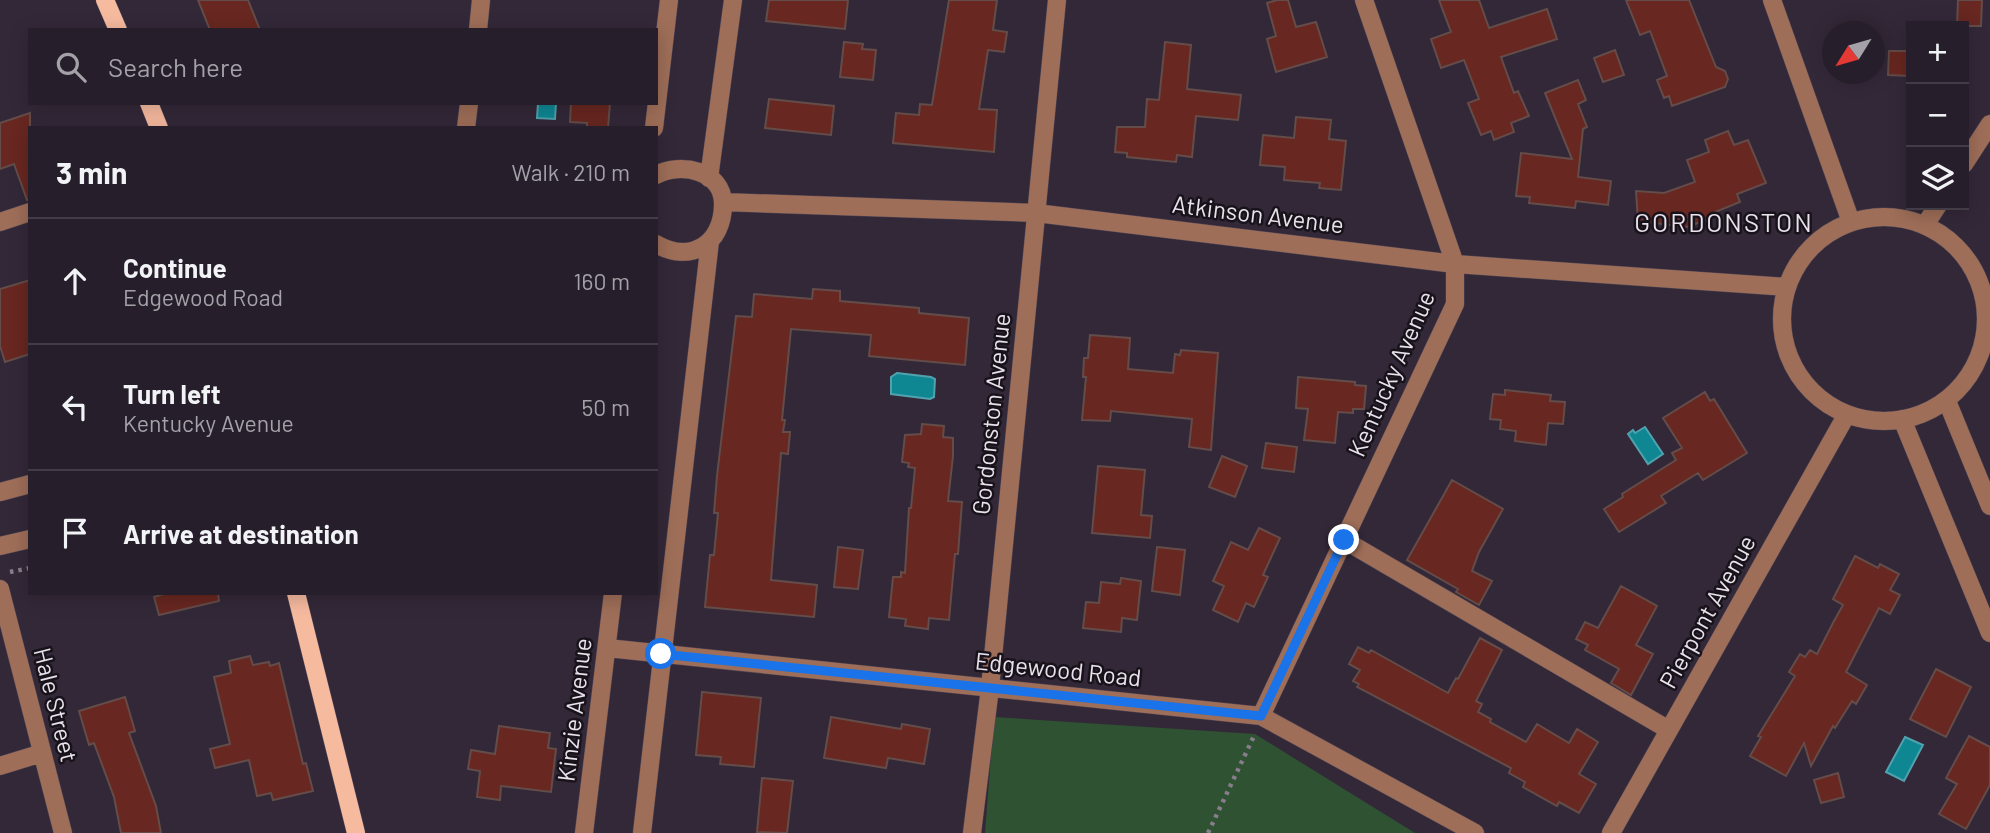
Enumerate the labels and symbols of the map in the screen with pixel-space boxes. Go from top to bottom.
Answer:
north arrow [1822,21,1885,84]
street label: Atkinson Avenue [1171,189,1346,238]
district label: GORDONSTON [1634,206,1814,237]
street label: Kentucky Avenue [1341,286,1440,461]
street label: Gordonston Avenue [966,312,1016,516]
route end [1328,524,1359,555]
street label: Pierpont Avenue [1653,530,1761,693]
street label: Kinzie Avenue [550,636,597,783]
route start [645,638,676,669]
street label: Hale Street [28,645,85,765]
street label: Edgewood Road [974,645,1143,692]

